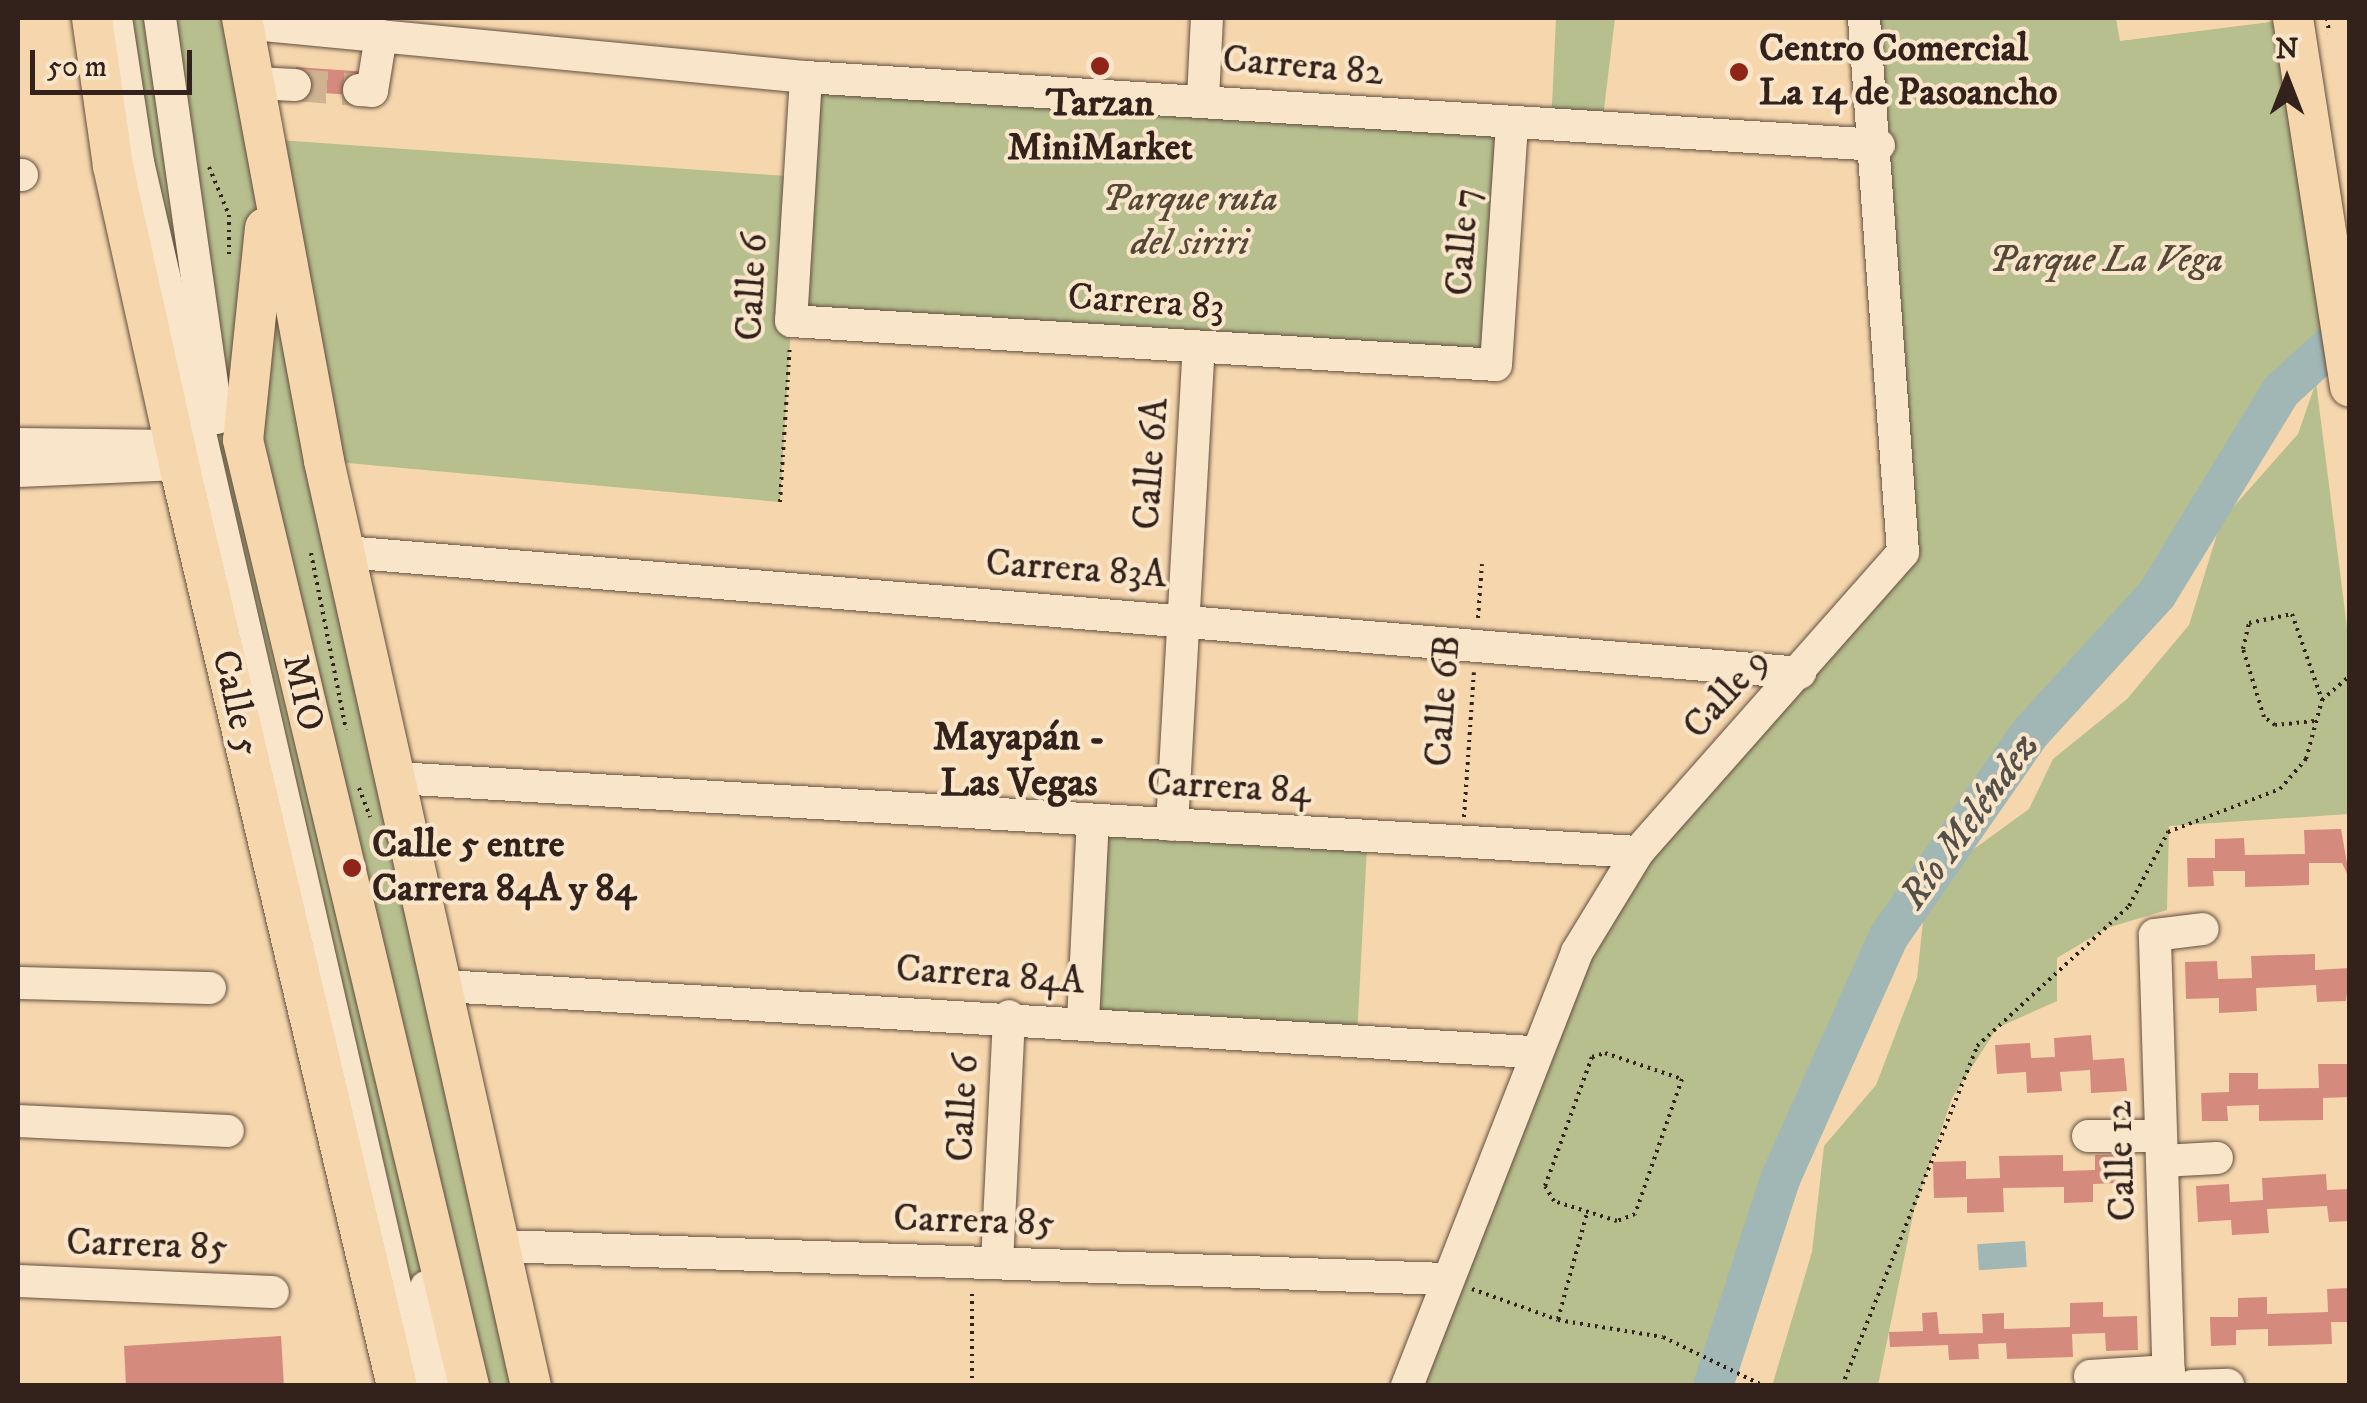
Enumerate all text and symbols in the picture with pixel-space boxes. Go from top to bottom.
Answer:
place label: Centro Comercial La 14 de Pasoancho [1759,27,2057,116]
scale bar [35,30,198,92]
north arrow [2237,30,2337,130]
text: N [2276,32,2298,67]
street label: Carrera 82 [1221,37,1385,97]
text: 50 m [47,49,107,86]
marker: Tarzan MiniMarket [1089,55,1111,77]
marker: Centro Comercial La 14 de Pasoancho [1728,61,1750,83]
place label: Tarzan MiniMarket [1007,82,1193,172]
park label: Parque ruta del siriri [1102,177,1278,266]
street label: Calle 7 [1437,187,1491,297]
street label: Calle 6 [727,232,779,342]
park label: Parque La Vega [1989,238,2223,284]
street label: Carrera 83 [1066,275,1226,331]
street label: Calle 6A [1125,397,1179,531]
street label: Carrera 83A [984,541,1168,599]
street label: Calle 6B [1417,634,1471,768]
street label: Calle 9 [1674,639,1780,749]
street label: Calle 5 [201,646,269,760]
street label: MIO [271,650,333,736]
district label: Mayapán - Las Vegas [933,714,1105,808]
water label: Río Meléndez [1890,723,2050,919]
street label: Carrera 84 [1146,761,1312,815]
place label: Calle 5 entre Carrera 84A y 84 [372,823,636,912]
marker: Calle 5 entre Carrera 84A y 84 [341,857,363,879]
street label: Carrera 84A [894,947,1086,1005]
street label: Calle 6 [938,1053,990,1163]
street label: Calle 12 [2097,1100,2147,1222]
street label: Carrera 85 [892,1196,1056,1248]
street label: Carrera 85 [65,1220,229,1272]

